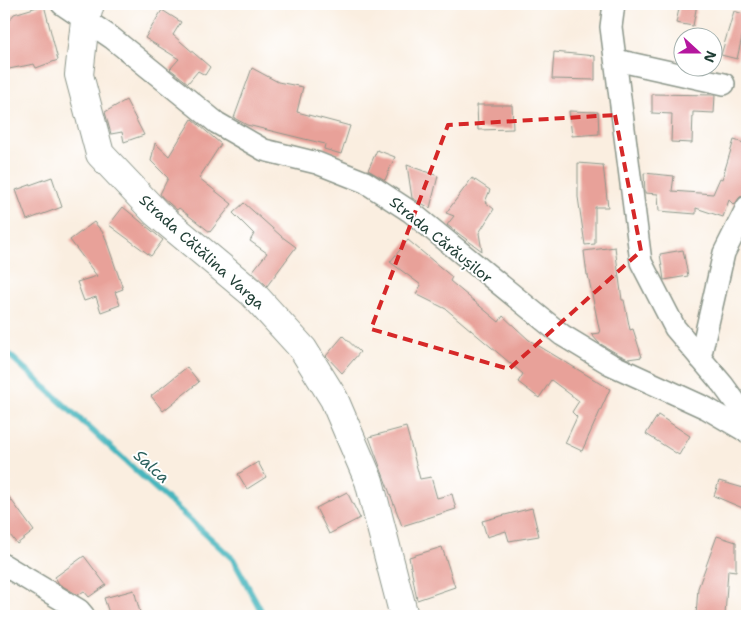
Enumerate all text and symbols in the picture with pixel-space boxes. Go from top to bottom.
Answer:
north arrow [674,28,724,78]
text: N [700,48,721,65]
street label: Strada Cătălina Varga [135,190,270,314]
street label: Strada Cărăușilor [385,192,497,289]
water label: Salca [129,445,174,488]

